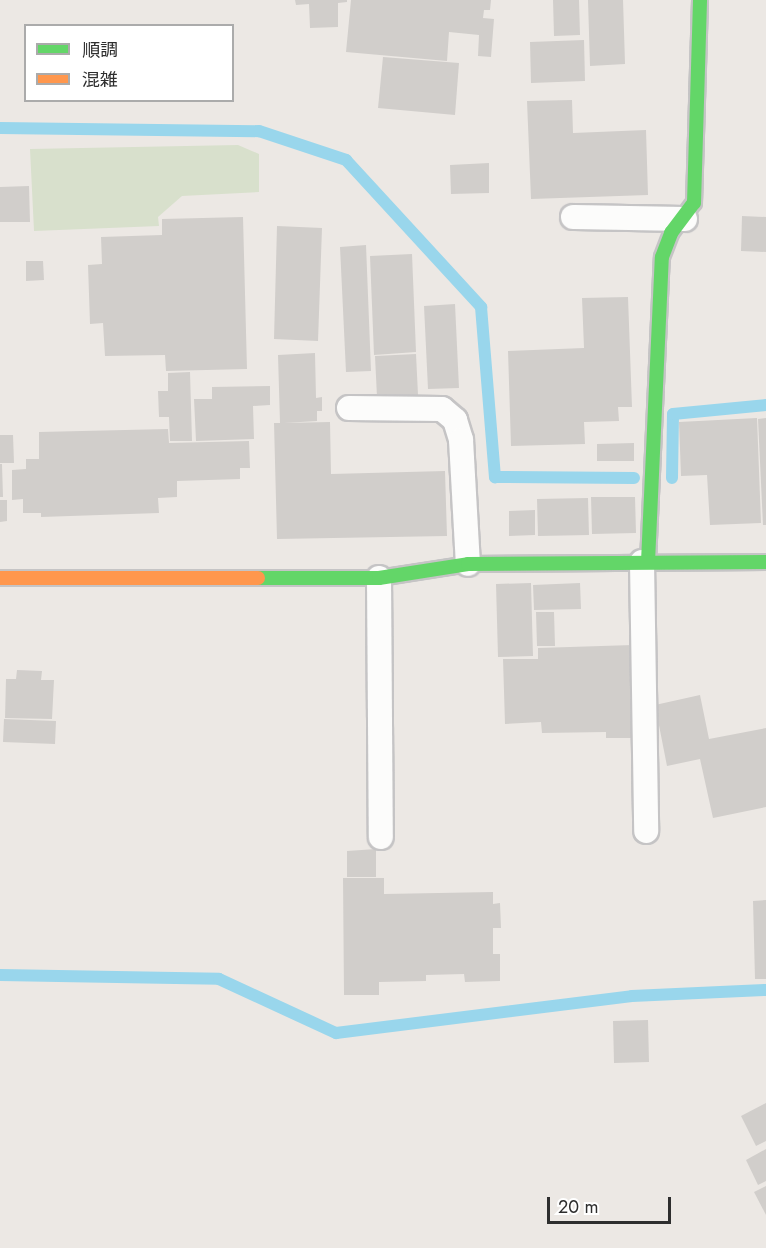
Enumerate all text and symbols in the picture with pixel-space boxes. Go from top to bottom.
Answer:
legend [24,24,234,102]
text: 順調 [82,37,118,63]
text: 混雑 [82,67,118,93]
scale bar [550,1185,674,1223]
text: 20 m [558,1194,598,1220]

